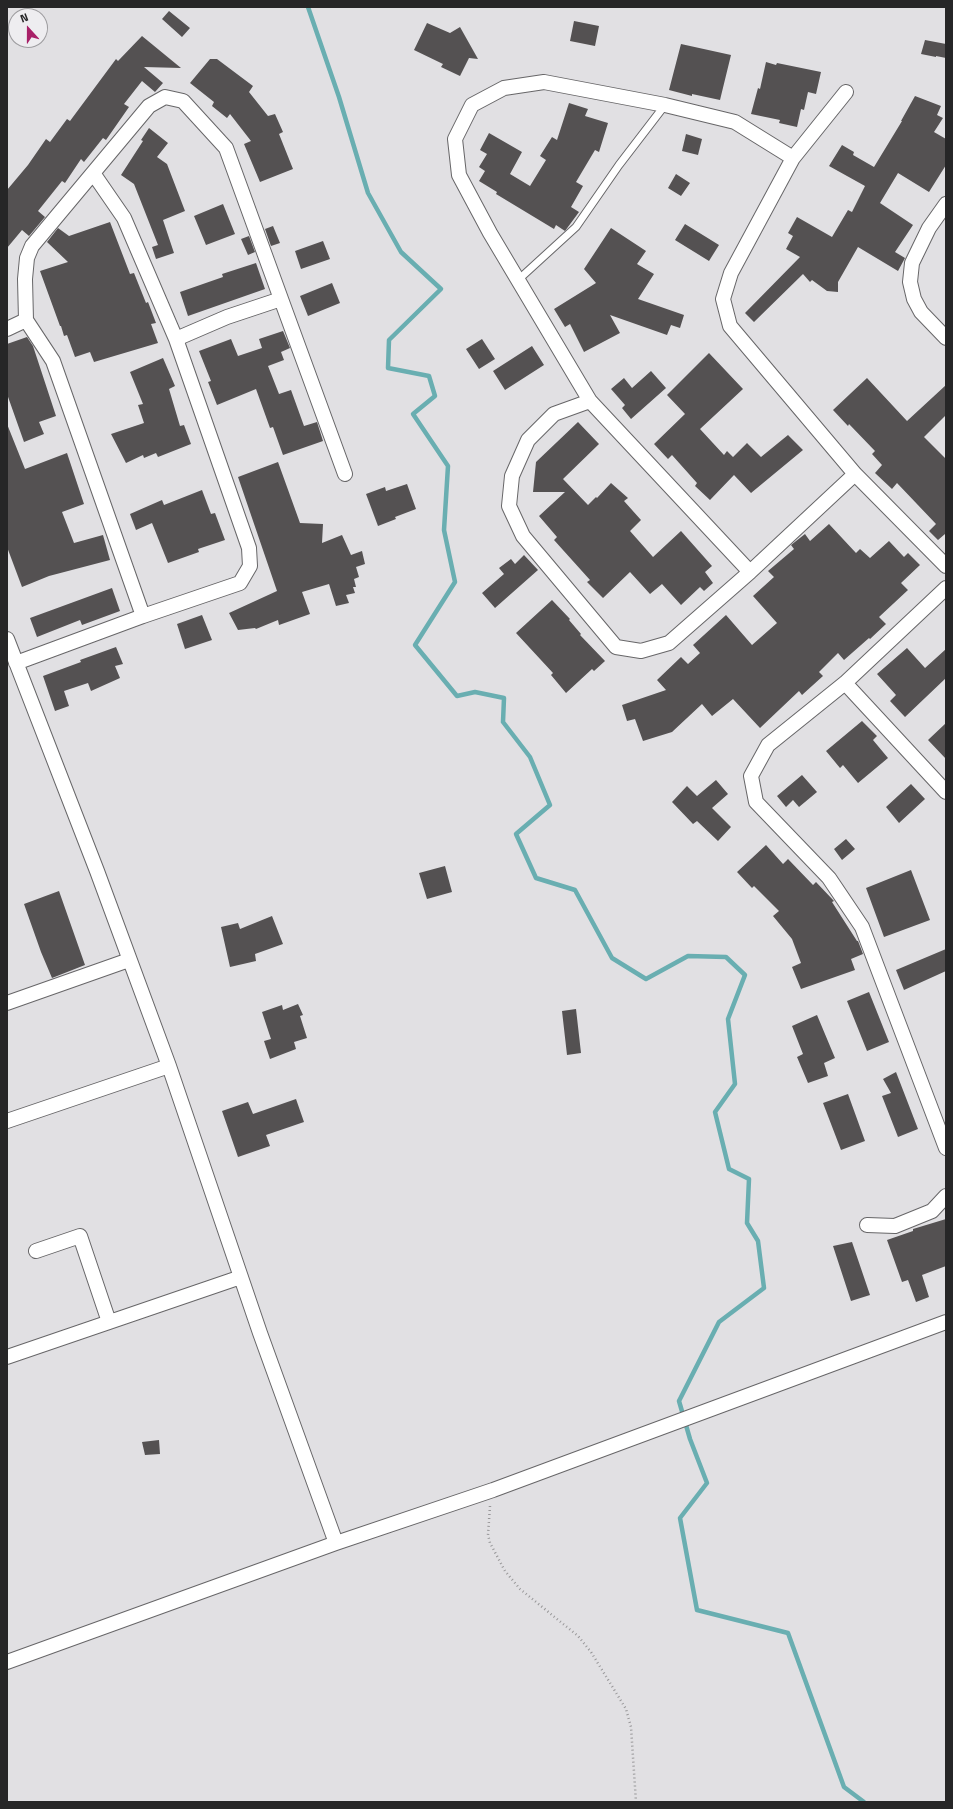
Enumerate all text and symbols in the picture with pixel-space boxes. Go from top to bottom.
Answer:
north arrow [8,8,48,48]
text: N [18,9,30,27]

